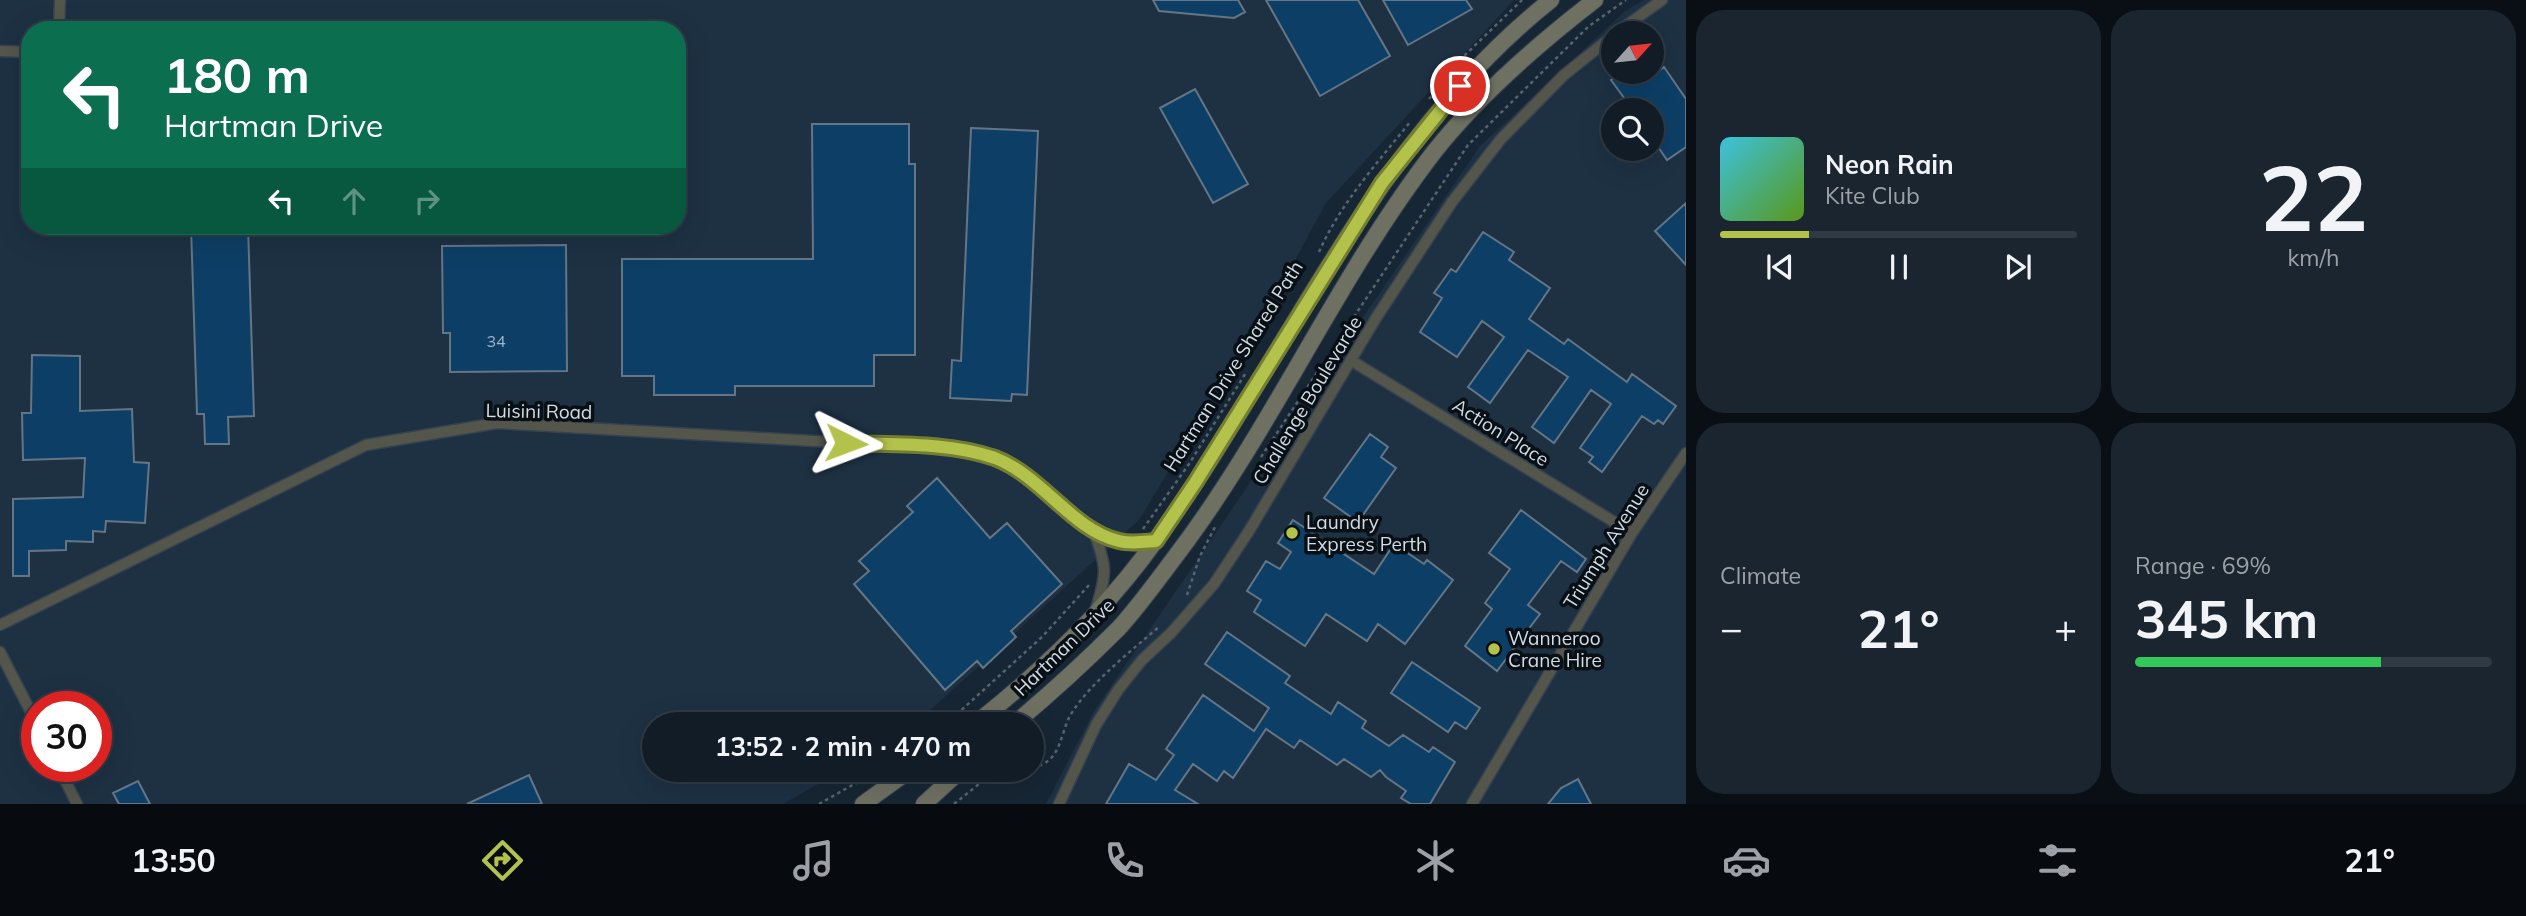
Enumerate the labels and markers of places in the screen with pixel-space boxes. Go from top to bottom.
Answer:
pin [1430,56,1490,116]
place label: Laundry Express Perth [1306,510,1427,556]
marker: Laundry Express Perth [1284,525,1300,541]
place label: Wanneroo Crane Hire [1508,626,1602,672]
marker: Wanneroo Crane Hire [1486,641,1502,657]

